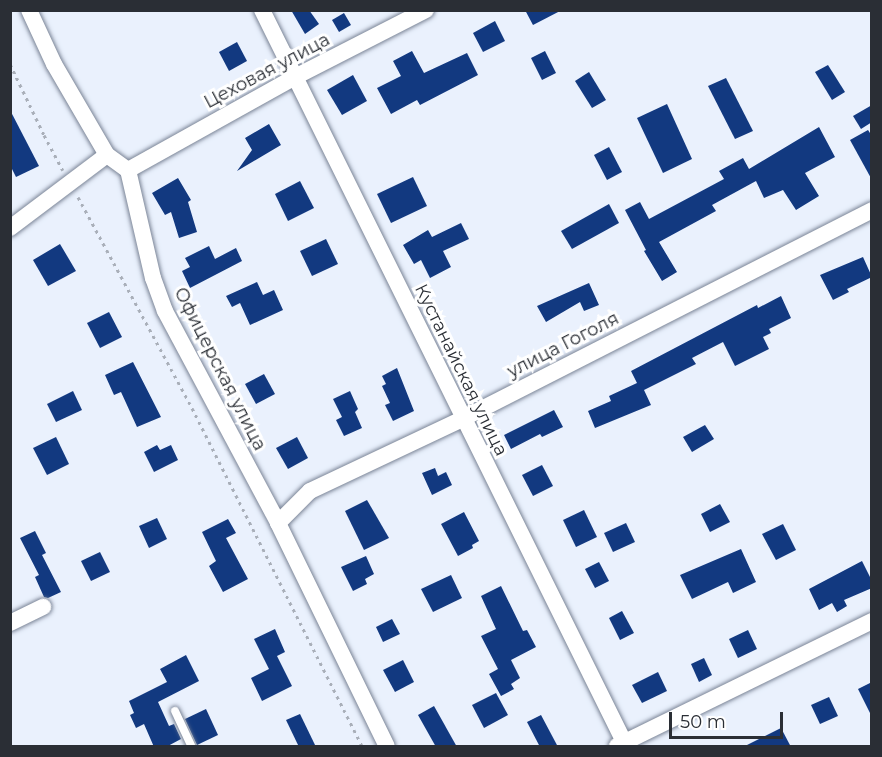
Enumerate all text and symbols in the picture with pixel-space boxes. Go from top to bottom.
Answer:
street label: Цеховая улица [200,29,334,113]
street label: Кустанайская улица [410,280,512,460]
street label: Офицерская улица [169,284,271,454]
street label: улица Гоголя [504,308,622,382]
scale bar [672,700,786,738]
text: 50 m [680,711,726,733]

